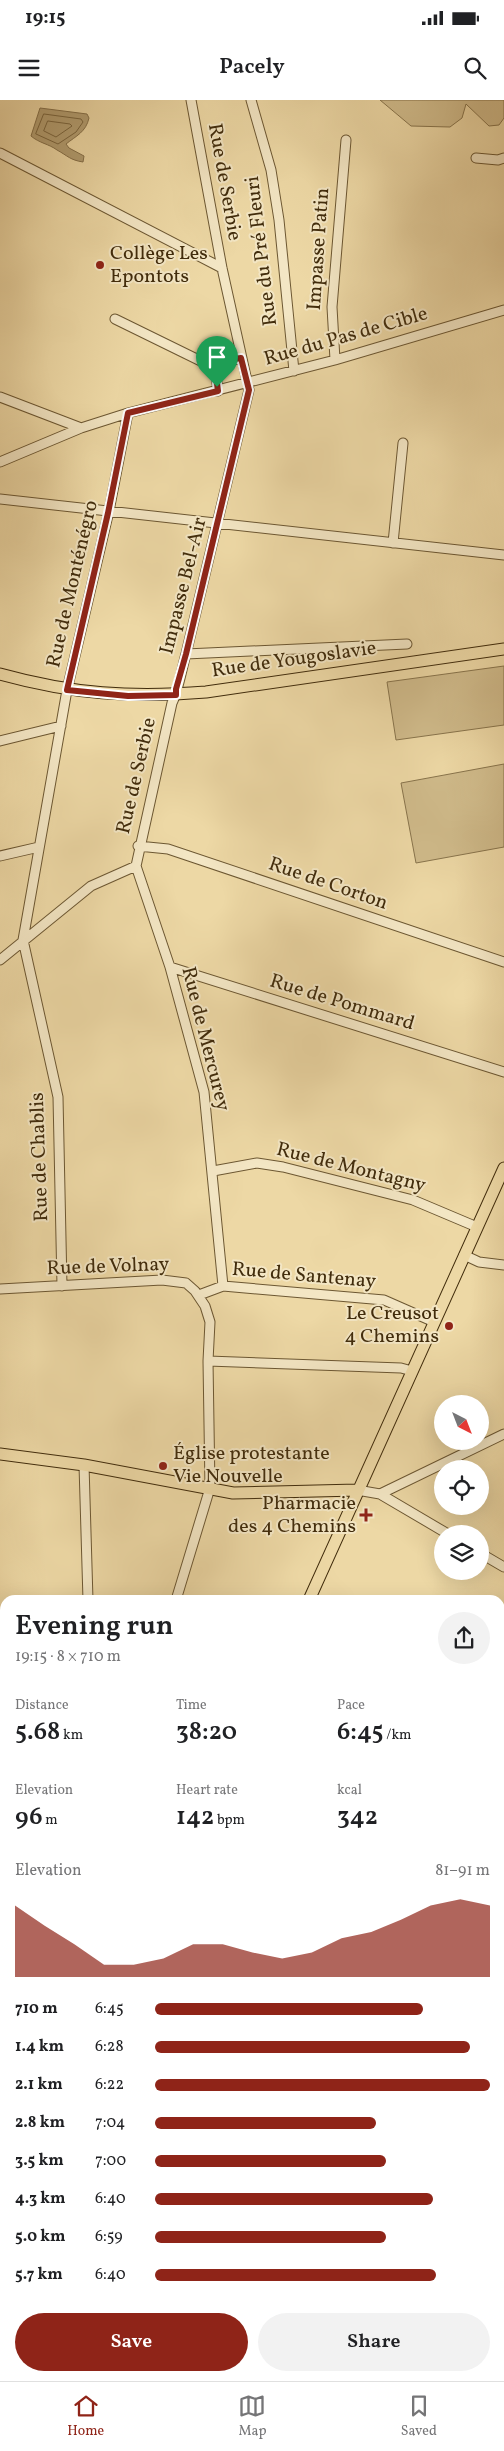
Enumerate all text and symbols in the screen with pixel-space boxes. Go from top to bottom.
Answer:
text: 19:15 [25,5,65,31]
text: Pacely [219,52,285,83]
icon: menu [15,54,43,82]
icon: search [461,54,489,82]
street label: Rue de Serbie [200,121,248,243]
street label: Rue du Pré Fleuri [239,174,285,328]
street label: Impasse Patin [301,187,337,311]
place label: Collège Les Epontots [110,240,208,291]
marker: Collège Les Epontots [94,259,106,271]
street label: Rue du Pas de Cible [261,300,431,374]
pin [196,336,238,387]
icon: arrive [203,343,231,371]
street label: Rue de Monténégro [40,498,106,670]
street label: Impasse Bel-Air [153,515,215,657]
street label: Rue de Yougoslavie [210,635,378,685]
street label: Rue de Serbie [110,715,164,837]
street label: Rue de Corton [264,850,392,918]
street label: Rue de Mercurey [174,964,237,1114]
street label: Rue de Pommard [266,968,418,1038]
street label: Rue de Chablis [24,1092,56,1222]
street label: Rue de Montagny [273,1136,429,1200]
street label: Rue de Volnay [46,1251,170,1283]
street label: Rue de Santenay [231,1256,377,1296]
place label: Le Creusot 4 Chemins [344,1300,439,1351]
marker: Le Creusot 4 Chemins [443,1320,455,1332]
north arrow [434,1395,489,1450]
map controls [434,1395,489,1580]
place label: Église protestante Vie Nouvelle [173,1440,330,1491]
marker: Église protestante Vie Nouvelle [157,1460,169,1472]
button: locate [434,1460,489,1515]
place label: Pharmacie des 4 Chemins [228,1490,356,1541]
marker: Pharmacie des 4 Chemins [360,1509,372,1521]
button: layers [434,1525,489,1580]
text: Evening run [15,1607,174,1646]
button: share [438,1612,490,1664]
text: 19:15 · 8 × 710 m [15,1646,121,1668]
text: Distance [15,1696,69,1715]
text: Time [176,1696,207,1715]
text: Pace [337,1696,365,1715]
text: 5.68 [15,1715,60,1750]
text: 38:20 [176,1715,237,1750]
text: 6:45 [337,1715,384,1750]
text: km [60,1726,83,1745]
text: /km [384,1726,411,1745]
text: Elevation [15,1781,73,1800]
text: Heart rate [176,1781,238,1800]
text: kcal [337,1781,362,1800]
text: 96 [15,1800,42,1835]
text: 142 [176,1800,214,1835]
text: 342 [337,1800,378,1835]
text: m [42,1811,58,1830]
text: bpm [214,1811,245,1830]
text: Elevation [15,1860,82,1882]
text: 81–91 m [435,1860,490,1882]
text: 710 m [15,1998,58,2020]
text: 6:45 [95,1998,124,2020]
text: 1.4 km [15,2036,64,2058]
text: 6:28 [95,2036,124,2058]
text: 2.1 km [15,2074,63,2096]
text: 6:22 [95,2074,124,2096]
text: 2.8 km [15,2112,65,2134]
text: 7:04 [95,2112,125,2134]
text: 3.5 km [15,2150,64,2172]
text: 7:00 [95,2150,126,2172]
text: 4.3 km [15,2188,65,2210]
text: 6:40 [95,2188,126,2210]
text: 5.0 km [15,2226,65,2248]
text: 6:59 [95,2226,123,2248]
text: 5.7 km [15,2264,63,2286]
text: 6:40 [95,2264,126,2286]
button: Save [15,2313,248,2371]
button: Share [258,2313,490,2371]
tab: Home [67,2392,104,2441]
tab: Map [238,2392,266,2441]
tab: Saved [401,2392,437,2441]

